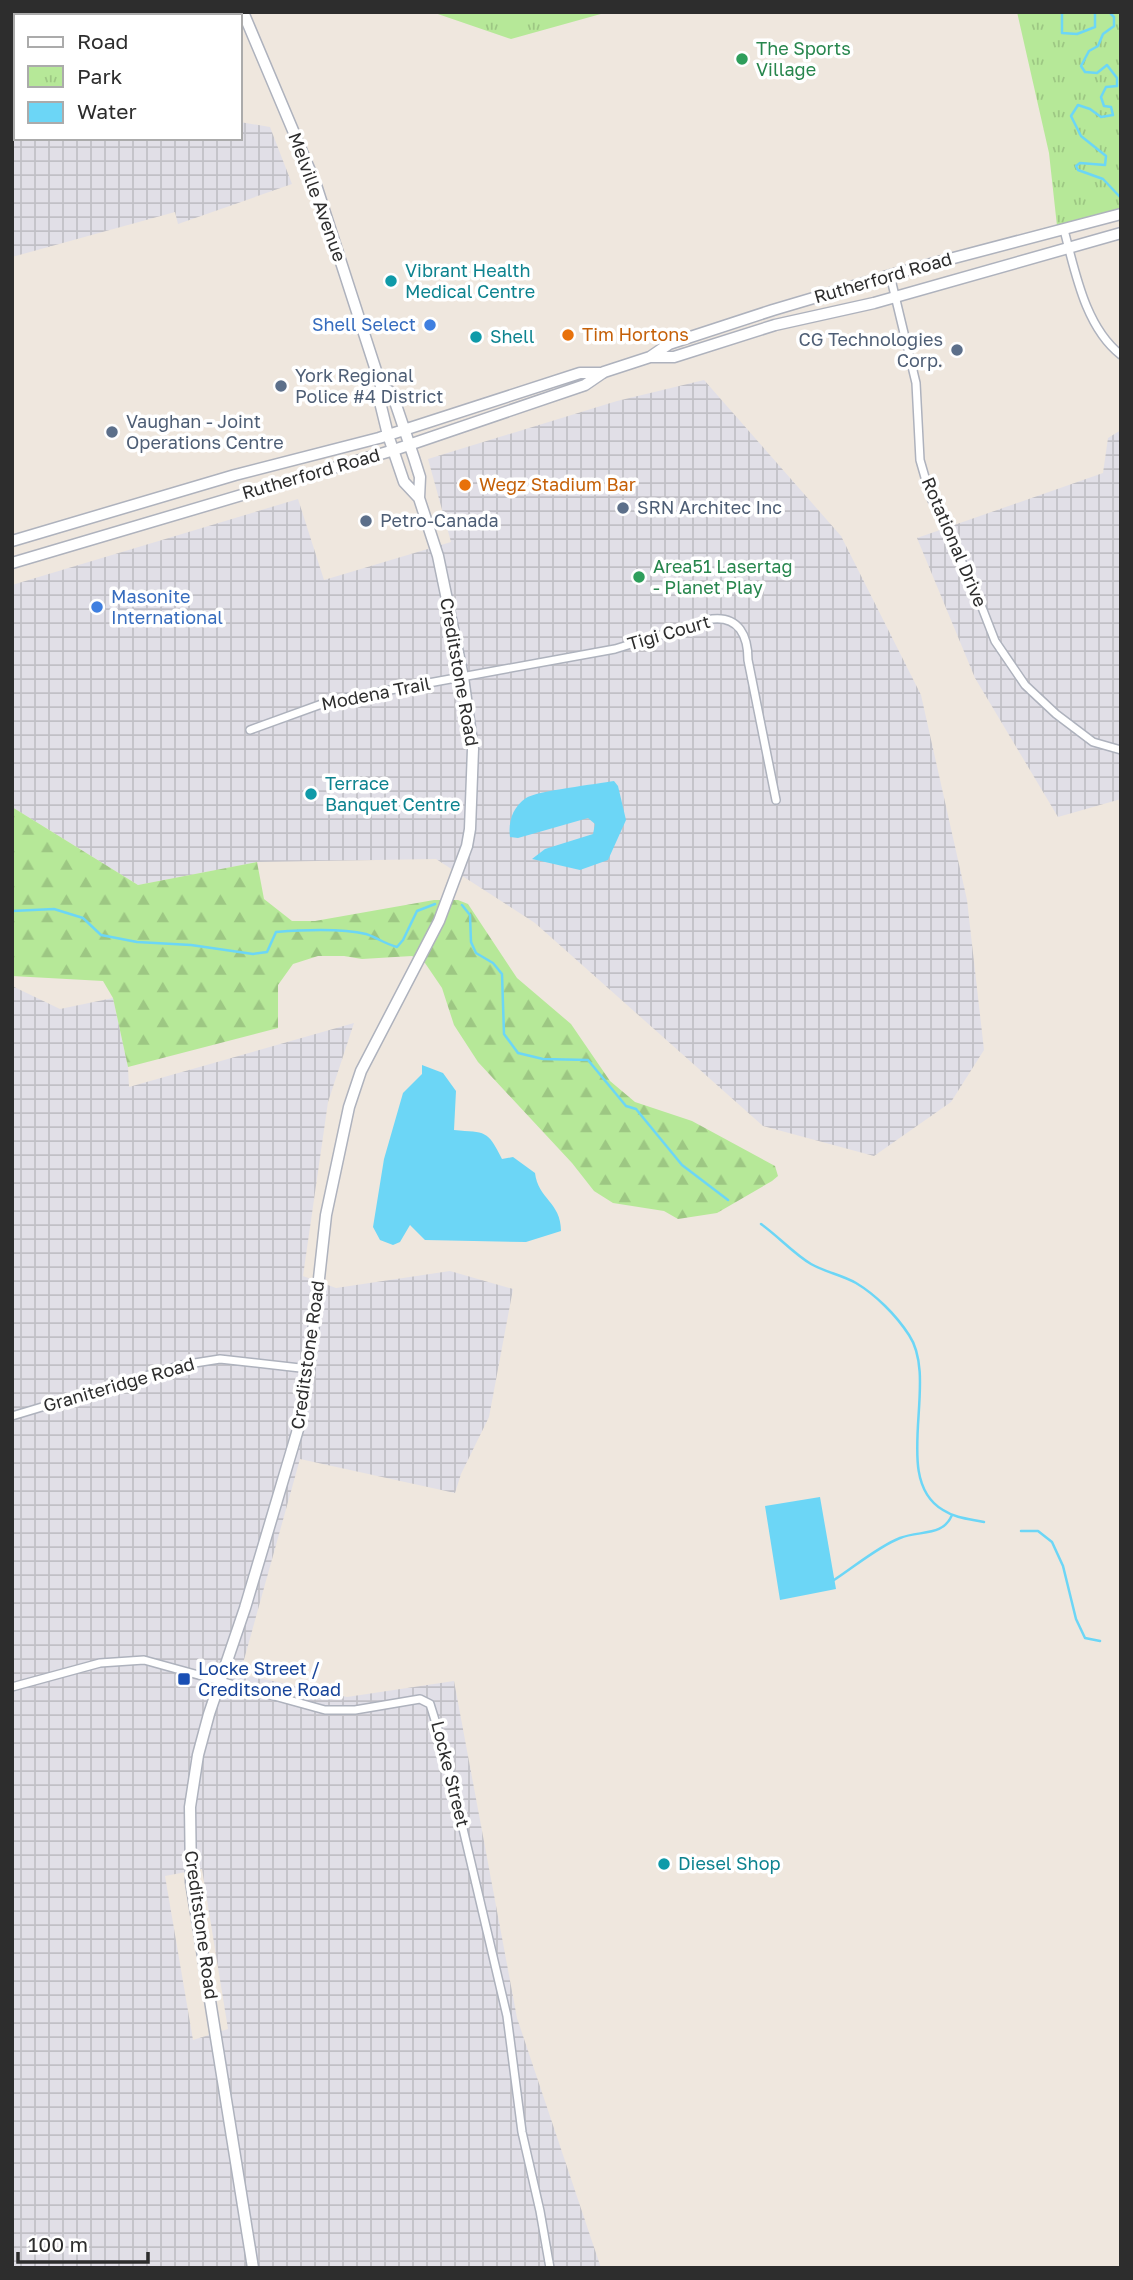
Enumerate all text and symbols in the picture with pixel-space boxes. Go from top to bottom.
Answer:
legend [14,14,242,140]
text: Road [77,28,128,54]
place label: The Sports Village [756,37,851,80]
marker: The Sports Village [734,51,750,67]
text: Park [77,63,123,89]
text: Water [77,98,137,124]
street label: Melville Avenue [284,129,352,264]
street label: Rutherford Road [811,247,954,307]
place label: Vibrant Health Medical Centre [405,259,535,302]
marker: Vibrant Health Medical Centre [383,273,399,289]
place label: Shell Select [312,313,416,335]
marker: Shell Select [422,317,438,333]
place label: Tim Hortons [582,323,689,345]
place label: Shell [490,325,535,347]
marker: Tim Hortons [560,327,576,343]
place label: CG Technologies Corp. [799,328,943,371]
marker: Shell [468,329,484,345]
marker: CG Technologies Corp. [949,342,965,358]
place label: York Regional Police #4 District [295,364,443,407]
marker: York Regional Police #4 District [273,378,289,394]
place label: Vaughan - Joint Operations Centre [126,410,284,453]
marker: Vaughan - Joint Operations Centre [104,424,120,440]
street label: Rutherford Road [239,443,382,503]
place label: Wegz Stadium Bar [479,473,636,495]
street label: Rotational Drive [918,473,992,610]
marker: Wegz Stadium Bar [457,477,473,493]
place label: SRN Architec Inc [637,496,782,518]
marker: SRN Architec Inc [615,500,631,516]
place label: Petro-Canada [380,509,499,531]
marker: Petro-Canada [358,513,374,529]
place label: Area51 Lasertag - Planet Play [653,555,793,598]
marker: Area51 Lasertag - Planet Play [631,569,647,585]
place label: Masonite International [111,585,223,628]
street label: Creditstone Road [436,596,484,748]
marker: Masonite International [89,599,105,615]
street label: Tigi Court [625,610,713,654]
street label: Modena Trail [319,672,432,714]
place label: Terrace Banquet Centre [325,772,460,815]
marker: Terrace Banquet Centre [303,786,319,802]
street label: Creditstone Road [286,1279,328,1431]
street label: Graniteridge Road [41,1352,197,1416]
place label: Locke Street / Creditsone Road [198,1657,341,1700]
marker: Locke Street / Creditsone Road [176,1671,192,1687]
street label: Locke Street [427,1718,475,1829]
street label: Creditstone Road [181,1849,223,2001]
place label: Diesel Shop [678,1852,781,1874]
marker: Diesel Shop [656,1856,672,1872]
scale bar [18,2220,147,2264]
text: 100 m [28,2231,88,2257]

